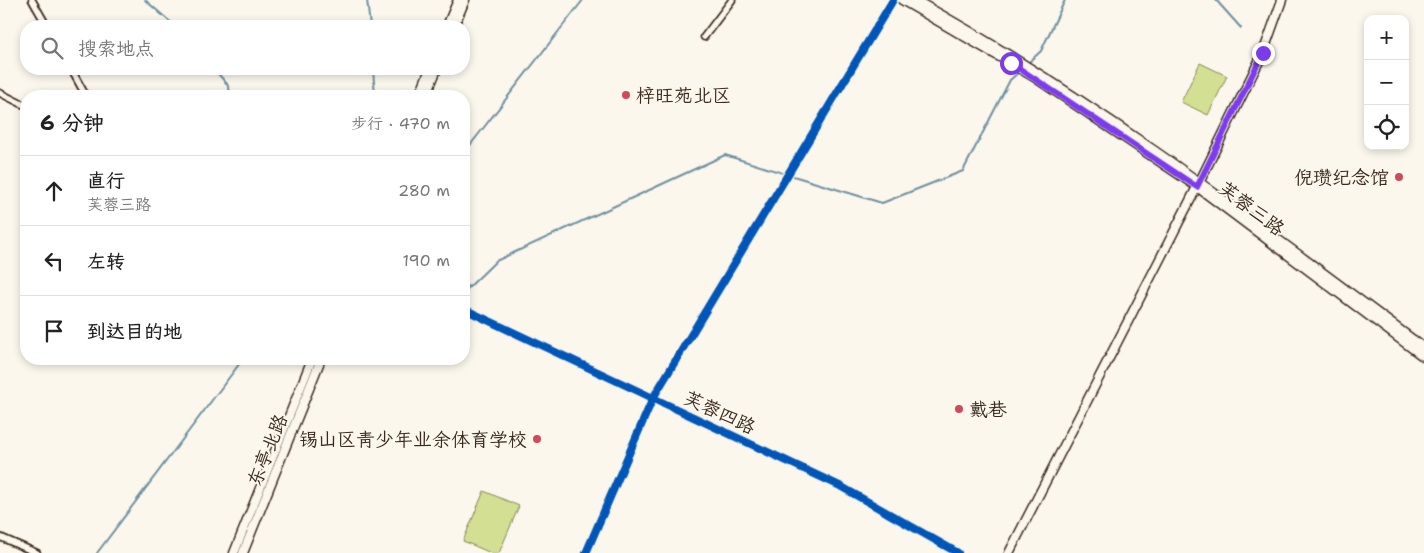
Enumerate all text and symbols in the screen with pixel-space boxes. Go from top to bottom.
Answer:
map controls [1364,15,1409,150]
button: + [1364,15,1409,60]
search box [20,20,470,75]
icon: search [38,34,66,62]
text: 搜索地点 [78,36,154,61]
route end [1252,42,1275,65]
route start [1000,52,1023,75]
button: − [1364,60,1409,105]
place label: 梓旺苑北区 [636,83,731,108]
marker: 梓旺苑北区 [620,89,632,101]
button: locate [1364,105,1409,150]
text: 6 分钟 [40,109,104,137]
text: 步行 · 470 m [351,113,450,134]
place label: 倪瓒纪念馆 [1294,165,1389,190]
text: 直行 [87,168,125,193]
marker: 倪瓒纪念馆 [1393,171,1405,183]
street label: 芙蓉三路 [1214,176,1290,241]
icon: ahead [40,177,68,205]
text: 280 m [398,180,450,201]
text: 芙蓉三路 [87,194,151,215]
icon: left [40,247,68,275]
text: 左转 [87,249,125,274]
text: 190 m [403,250,450,271]
icon: arrive [40,317,68,345]
text: 到达目的地 [87,319,182,344]
street label: 芙蓉四路 [680,385,760,440]
place label: 戴巷 [969,397,1007,422]
marker: 戴巷 [953,403,965,415]
street label: 东亭北路 [242,410,293,490]
place label: 锡山区青少年业余体育学校 [299,427,527,452]
marker: 锡山区青少年业余体育学校 [531,433,543,445]

